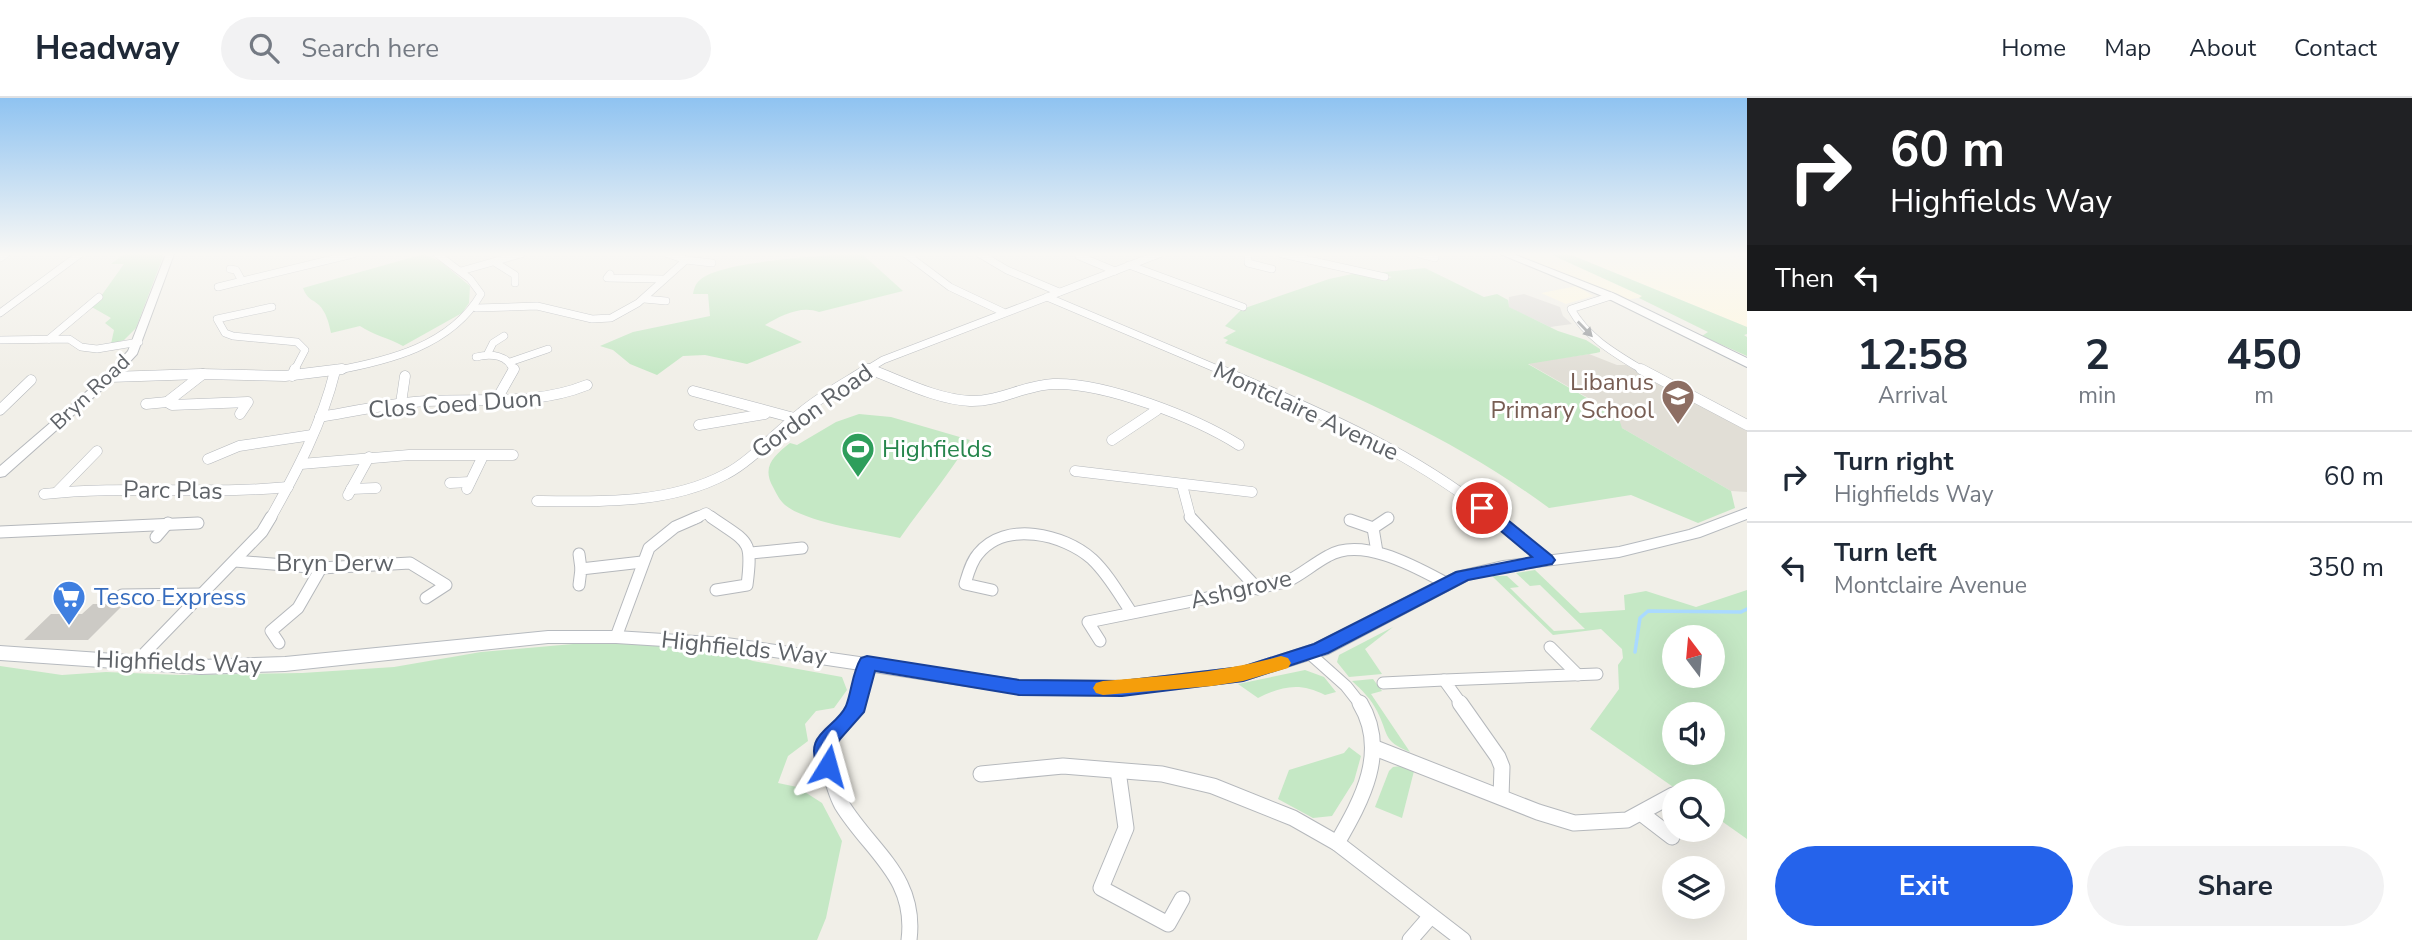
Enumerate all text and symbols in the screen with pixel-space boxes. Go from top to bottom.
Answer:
search box [221,17,711,80]
text: Headway [35,26,179,71]
icon: search [245,29,283,67]
text: Search here [301,31,439,66]
text: Home [2001,32,2066,64]
text: Map [2104,32,2151,64]
text: About [2189,32,2256,64]
text: Contact [2294,32,2377,64]
text: 60 m [1890,116,2005,183]
icon: right [1775,126,1866,217]
text: Highfields Way [1890,180,2112,223]
icon: left [1848,259,1886,297]
text: Then [1775,261,1834,296]
one-way arrow [1577,320,1593,337]
text: 12:58 [1857,327,1968,384]
text: 2 [2085,327,2110,384]
text: 450 [2226,327,2302,384]
street label: Bryn Road [44,348,136,436]
street label: Montclaire Avenue [1208,354,1404,468]
street label: Gordon Road [745,356,879,466]
place label: Libanus Primary School [1491,366,1654,426]
school or university icon: Libanus Primary School [1659,377,1697,426]
text: Arrival [1878,380,1947,411]
text: min [2078,380,2116,411]
text: m [2254,380,2274,411]
street label: Clos Coed Duon [367,382,543,426]
sports icon: Highfields [839,430,877,479]
place label: Highfields [882,433,992,465]
text: Turn right [1834,444,1953,479]
icon: right [1775,458,1813,496]
text: 60 m [2324,459,2384,494]
street label: Parc Plas [123,473,223,507]
pin [1452,478,1512,538]
text: Highfields Way [1834,479,1993,510]
icon: arrive [1463,489,1501,527]
text: Turn left [1834,535,1937,570]
street label: Bryn Derw [276,547,394,579]
icon: left [1775,549,1813,587]
text: 350 m [2308,550,2384,585]
street label: Ashgrove [1187,562,1295,616]
text: Montclaire Avenue [1834,570,2027,601]
supermarket icon: Tesco Express [50,578,88,627]
place label: Tesco Express [94,581,246,613]
street label: Highfields Way [660,623,829,673]
north arrow [1662,625,1726,688]
map controls [1662,625,1725,919]
street label: Highfields Way [95,643,263,681]
button: sound [1662,702,1725,765]
position arrow [791,729,865,803]
button: search [1662,779,1725,842]
button: Exit [1775,846,2073,926]
button: Share [2087,846,2384,926]
button: layers [1662,856,1725,919]

